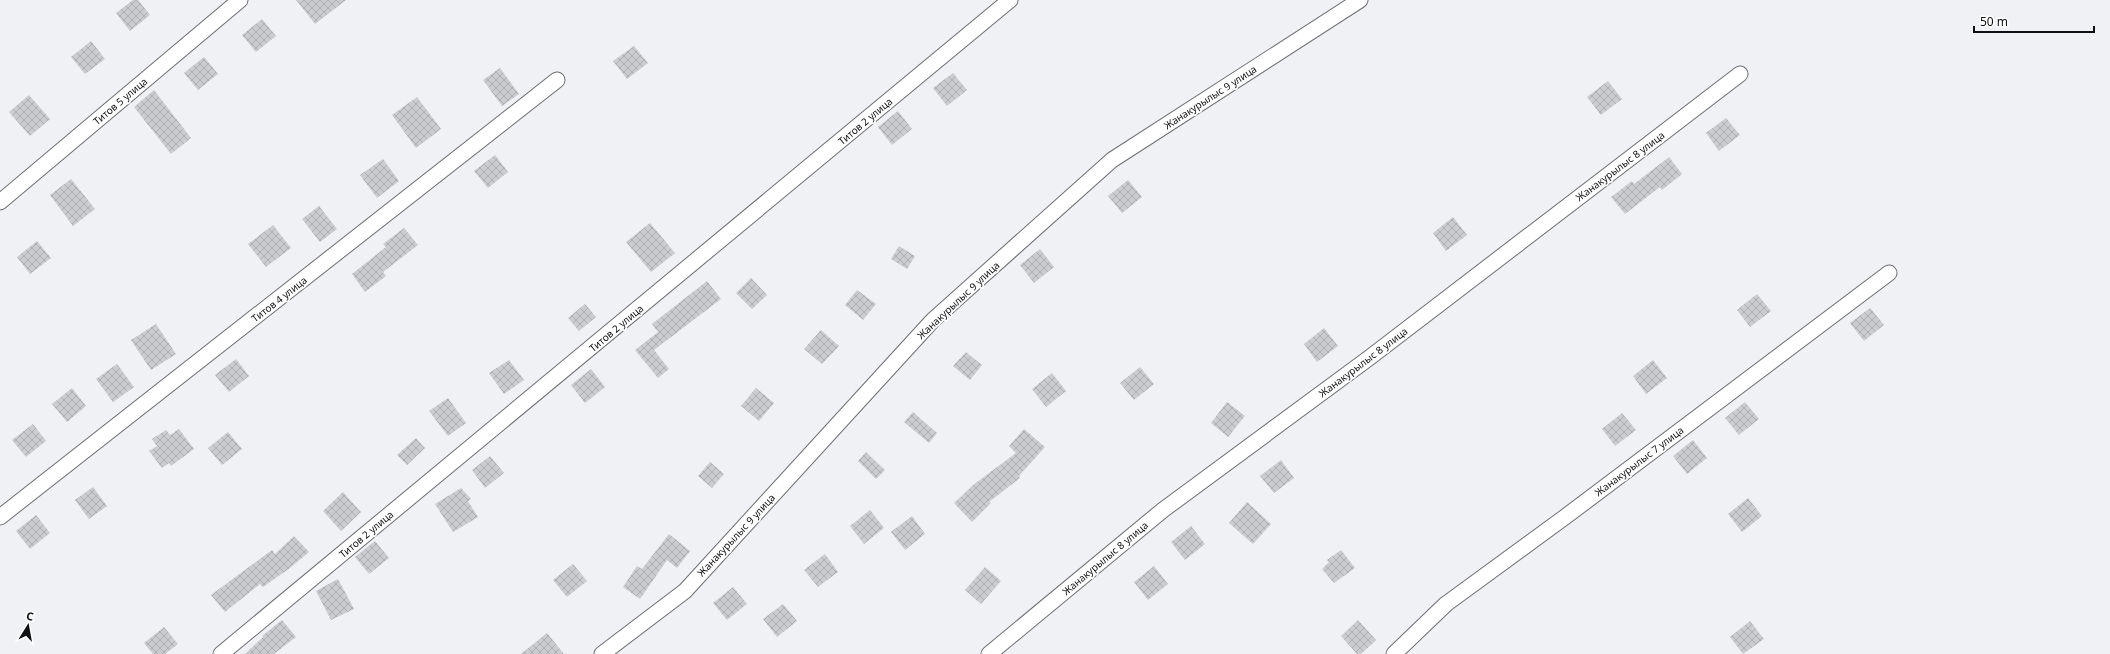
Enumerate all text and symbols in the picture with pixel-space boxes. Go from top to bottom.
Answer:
scale bar [1974,8,2094,34]
text: 50 m [1980,13,2008,30]
street label: Жанакурылыс 9 улица [1161,62,1259,132]
street label: Титов 5 улица [90,74,150,128]
street label: Титов 2 улица [835,94,895,148]
street label: Жанакурылыс 8 улица [1573,128,1667,204]
street label: Жанакурылыс 9 улица [914,258,1002,342]
street label: Титов 4 улица [248,273,310,325]
street label: Титов 2 улица [586,301,646,355]
street label: Жанакурылыс 8 улица [1316,324,1410,400]
street label: Жанакурылыс 7 улица [1592,423,1686,499]
street label: Жанакурылыс 9 улица [694,491,778,579]
street label: Титов 2 улица [336,507,396,561]
street label: Жанакурылыс 8 улица [1059,518,1151,598]
north arrow [8,606,48,646]
text: С [25,608,35,624]

